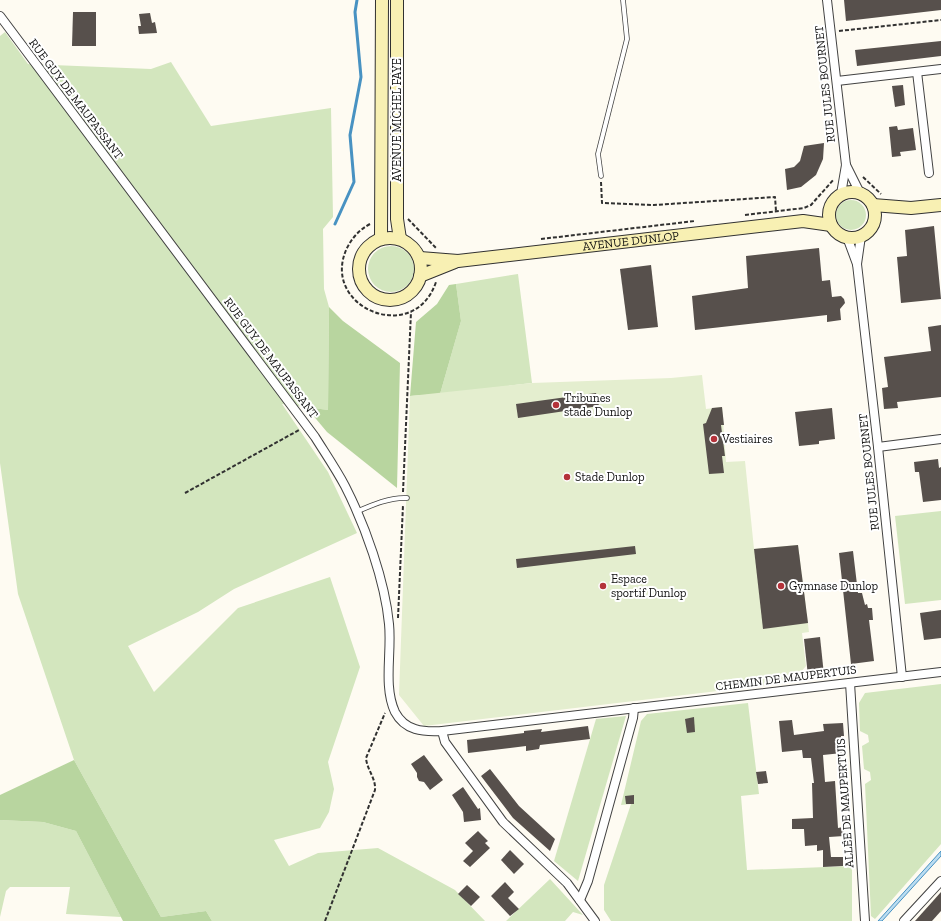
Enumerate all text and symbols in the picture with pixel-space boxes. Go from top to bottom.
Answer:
street label: RUE JULES BOURNET [812,24,838,143]
street label: RUE GUY DE MAUPASSANT [26,36,126,163]
street label: AVENUE MICHEL FAYE [390,58,404,182]
street label: AVENUE DUNLOP [582,228,680,254]
street label: RUE GUY DE MAUPASSANT [221,295,321,422]
place label: Tribunes stade Dunlop [564,391,633,419]
marker: Tribunes stade Dunlop [551,400,561,410]
street label: RUE JULES BOURNET [856,412,882,531]
place label: Vestiaires [721,432,773,446]
marker: Vestiaires [709,434,719,444]
place label: Stade Dunlop [575,470,645,484]
marker: Stade Dunlop [562,472,572,482]
place label: Espace sportif Dunlop [611,572,687,600]
place label: Gymnase Dunlop [789,579,878,593]
marker: Espace sportif Dunlop [598,581,608,591]
marker: Gymnase Dunlop [776,581,786,591]
street label: CHEMIN DE MAUPERTUIS [715,662,857,694]
street label: ALLÉE DE MAUPERTUIS [832,738,857,868]

